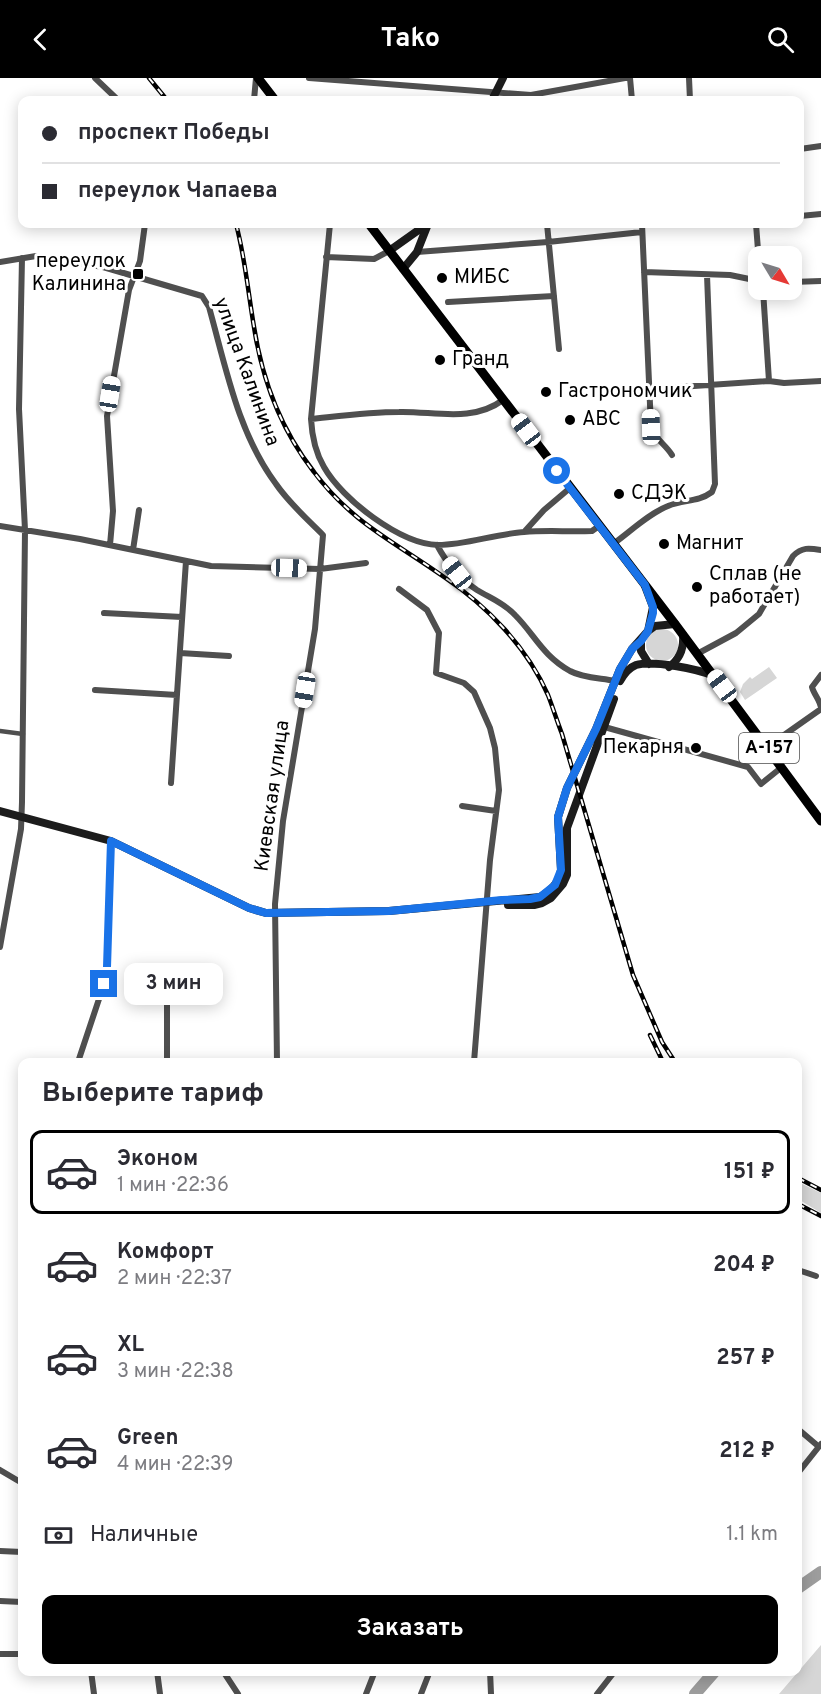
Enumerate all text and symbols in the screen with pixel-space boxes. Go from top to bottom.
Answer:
text: Tako [381,22,440,56]
icon: back [24,23,57,56]
icon: search [764,23,797,56]
text: проспект Победы [78,120,270,147]
text: переулок Чапаева [78,178,278,205]
north arrow [748,246,802,300]
map controls [748,246,802,300]
place label: переулок Калинина [32,249,126,298]
place label: МИБС [454,265,510,291]
marker: переулок Калинина [131,267,145,281]
marker: МИБС [435,271,449,285]
street label: улица Калинина [207,294,285,450]
place label: Гранд [452,347,509,373]
marker: Гранд [433,353,447,367]
car [98,375,122,413]
place label: Гастрономчик [558,379,693,405]
marker: Гастрономчик [539,385,553,399]
place label: ABC [582,407,621,433]
car [641,409,661,445]
car [508,410,544,450]
marker: ABC [563,413,577,427]
route start [543,457,570,484]
place label: СДЭК [631,481,687,507]
marker: СДЭК [612,487,626,501]
place label: Магнит [676,531,744,557]
marker: Магнит [657,537,671,551]
car [439,553,475,593]
car [271,558,307,578]
place label: Сплав (не работает) [709,562,802,611]
marker: Сплав (не работает) [690,580,704,594]
car [704,666,740,706]
car [293,671,317,709]
street label: Киевская улица [250,719,296,873]
road number: А-157 [739,733,799,763]
place label: Пекарня [603,735,684,761]
marker: Пекарня [689,741,703,755]
callout: 3 мин [125,963,224,1005]
route end [90,970,117,997]
text: 3 мин [146,971,201,997]
text: Выберите тариф [42,1077,264,1111]
icon: car [45,1145,99,1199]
text: Эконом [117,1146,198,1173]
text: 151 ₽ [724,1159,775,1186]
text: 1 мин · 22:36 [117,1173,229,1199]
icon: car [45,1238,99,1292]
text: Комфорт [117,1239,214,1266]
text: 204 ₽ [713,1252,775,1279]
text: 2 мин · 22:37 [117,1266,232,1292]
icon: car [45,1331,99,1385]
text: XL [117,1332,144,1359]
text: 257 ₽ [716,1345,775,1372]
text: 3 мин · 22:38 [117,1359,234,1385]
icon: car [45,1424,99,1478]
text: Green [117,1425,179,1452]
text: 212 ₽ [719,1438,775,1465]
text: 4 мин · 22:39 [117,1452,233,1478]
icon: cash [42,1519,75,1552]
text: Наличные [90,1522,198,1549]
text: 1.1 km [726,1522,778,1548]
button: Заказать [42,1595,778,1664]

